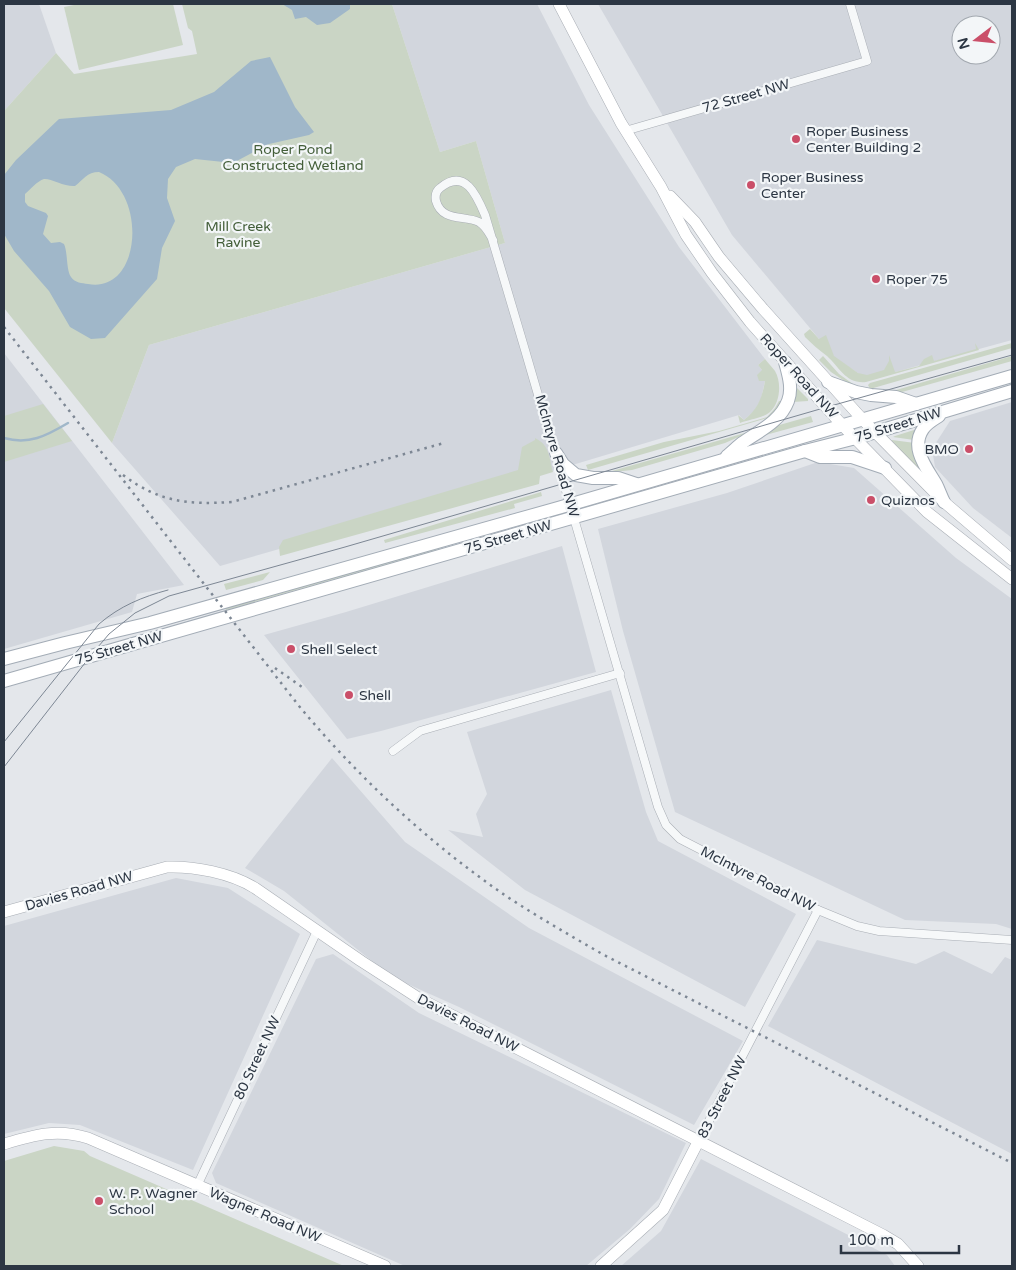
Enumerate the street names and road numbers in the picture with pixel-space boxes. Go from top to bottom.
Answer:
street label: 72 Street NW [700,75,792,117]
street label: Roper Road NW [756,330,842,422]
street label: McIntyre Road NW [531,393,583,519]
street label: 75 Street NW [852,404,944,446]
street label: 75 Street NW [462,516,554,558]
street label: 75 Street NW [73,627,165,669]
street label: McIntyre Road NW [698,843,818,915]
street label: Davies Road NW [23,867,135,915]
street label: Davies Road NW [414,990,522,1056]
street label: 80 Street NW [230,1013,284,1103]
street label: 83 Street NW [694,1053,750,1141]
street label: Wagner Road NW [206,1184,324,1246]

